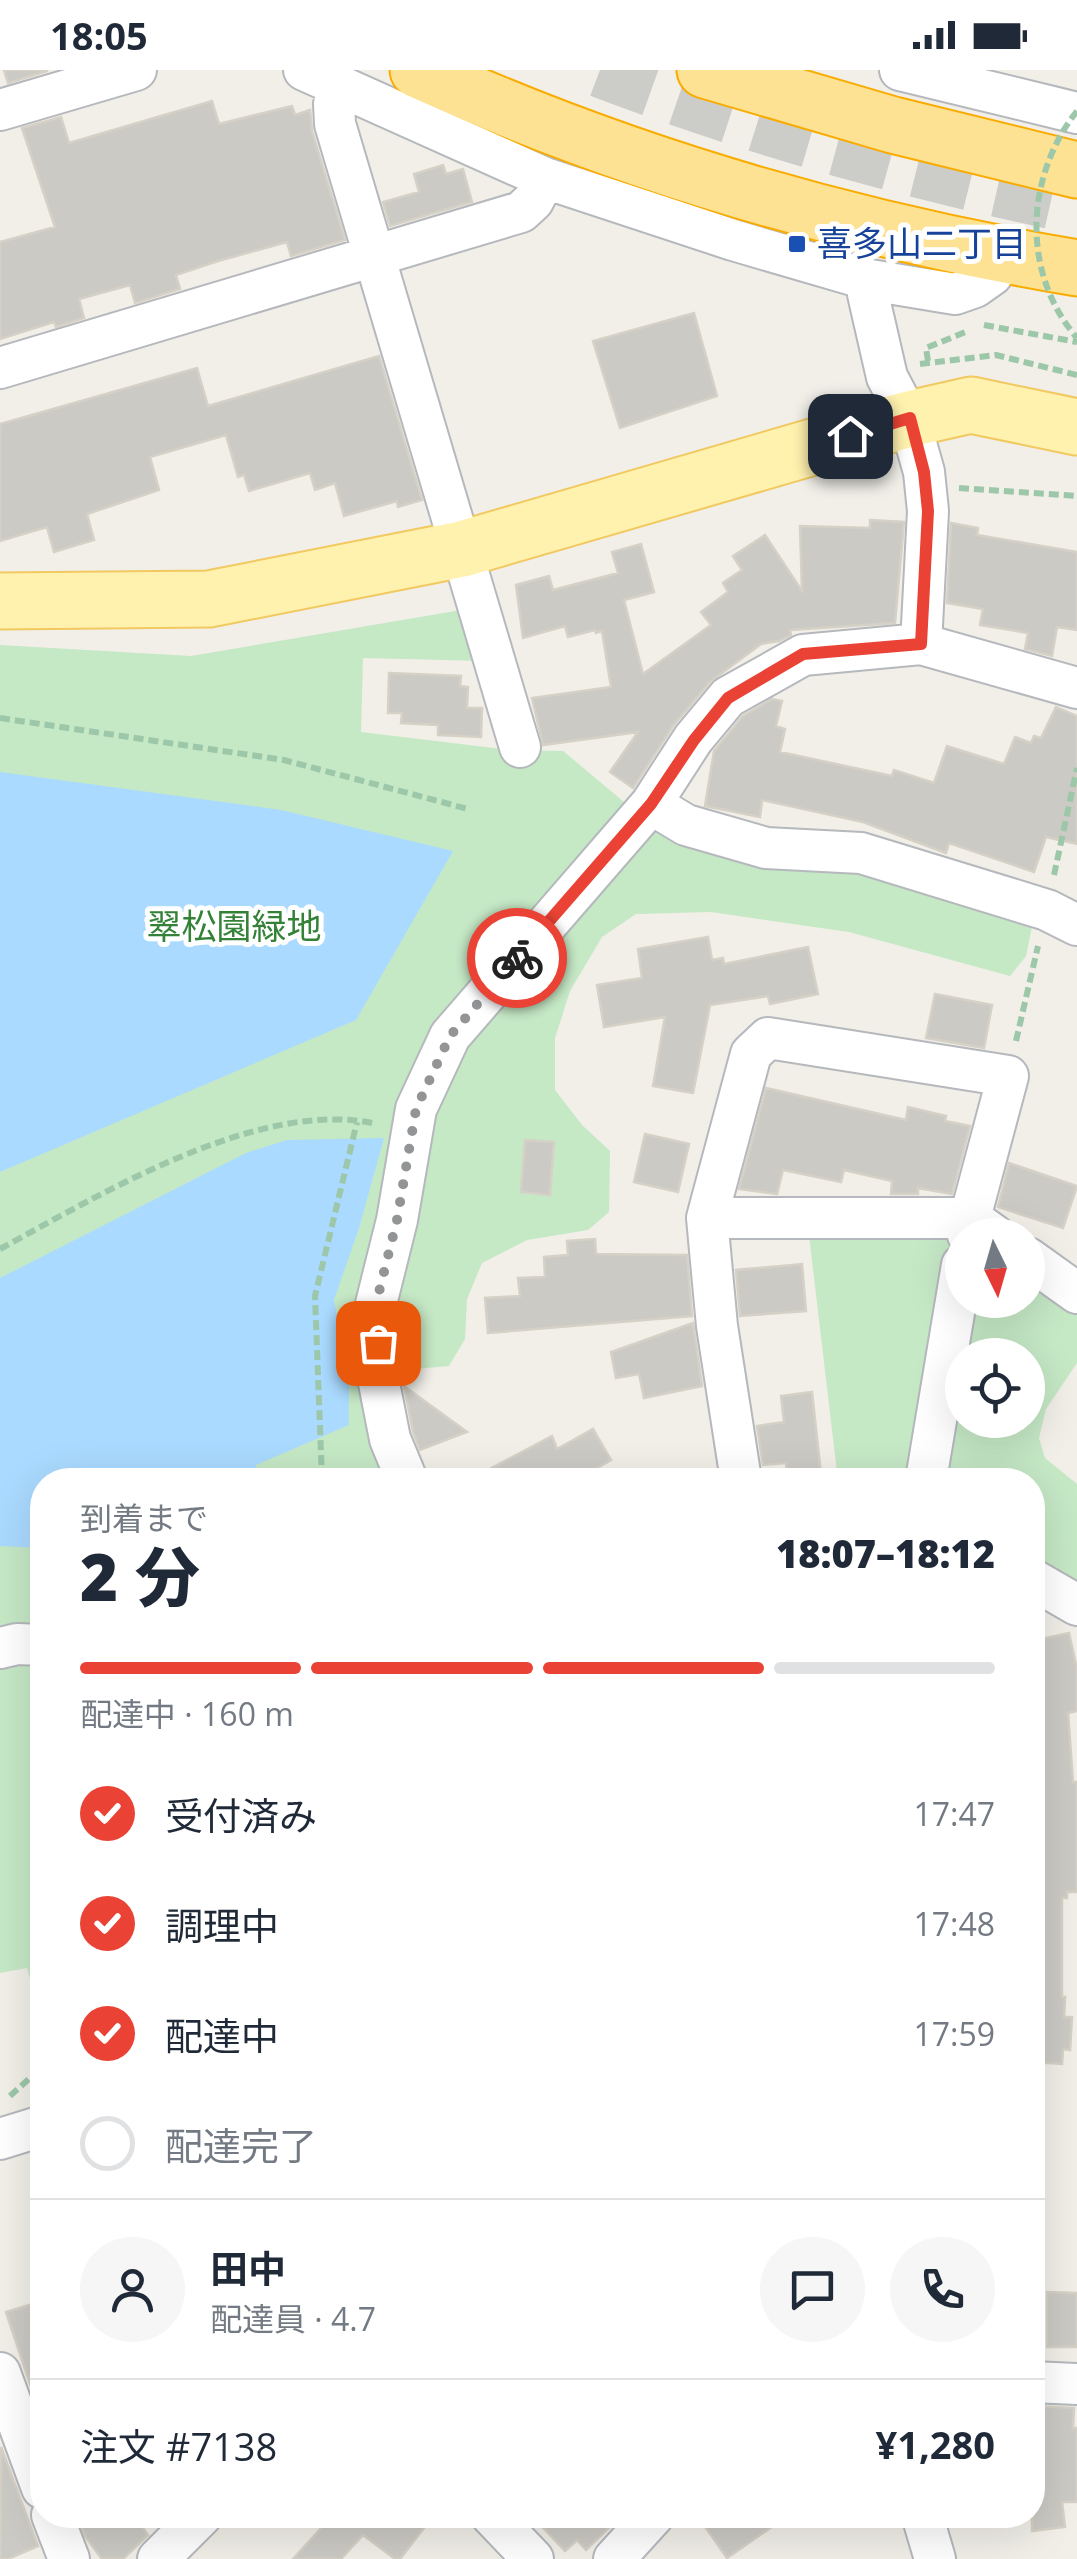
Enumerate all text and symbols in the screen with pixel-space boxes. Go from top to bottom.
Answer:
text: 18:05 [50,9,148,61]
place label: 喜多山二丁目 [817,219,1027,266]
marker: 喜多山二丁目 [786,233,808,255]
pin [808,394,893,479]
icon: home [823,409,878,464]
park label: 翠松園緑地 [146,902,322,949]
courier [467,908,567,1008]
icon: bike [490,931,545,986]
north arrow [945,1218,1045,1318]
map controls [945,1218,1045,1438]
pin [336,1301,421,1386]
icon: bag [351,1316,406,1371]
button: locate [945,1338,1045,1438]
text: 到着まで [80,1496,208,1539]
text: 18:07–18:12 [776,1527,995,1579]
text: 2 分 [80,1532,200,1620]
text: 配達中 · 160 m [80,1692,294,1735]
icon: check [80,1786,135,1841]
text: 受付済み [165,1789,317,1841]
text: 17:47 [913,1792,995,1835]
icon: check [80,1896,135,1951]
text: 調理中 [165,1899,279,1951]
text: 17:48 [913,1902,995,1945]
icon: check [80,2006,135,2061]
text: 配達中 [165,2009,279,2061]
text: 17:59 [913,2012,995,2055]
text: 配達完了 [165,2119,317,2171]
button: person [80,2237,185,2342]
button: chat [760,2237,865,2342]
button: phone [890,2237,995,2342]
text: 田中 [210,2242,286,2294]
text: 配達員 · 4.7 [210,2297,376,2340]
text: ¥1,280 [876,2418,995,2470]
text: 注文 #7138 [80,2420,277,2472]

